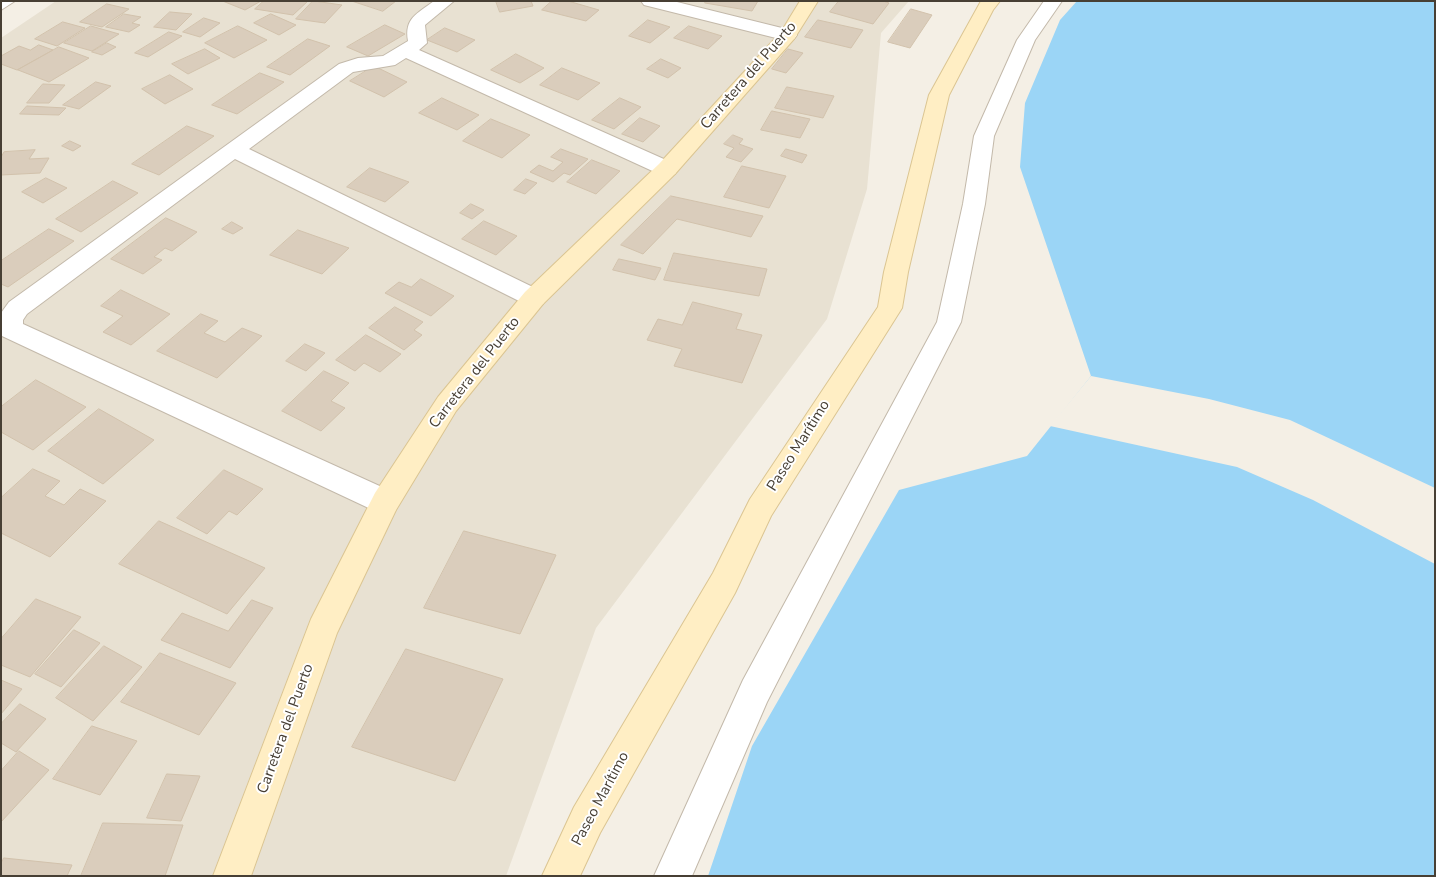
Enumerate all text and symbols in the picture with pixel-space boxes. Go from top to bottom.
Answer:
street label: Carretera del Puerto [697,18,801,134]
street label: Carretera del Puerto [426,314,524,432]
street label: Paseo Marítimo [764,397,834,495]
street label: Carretera del Puerto [254,662,318,796]
street label: Paseo Marítimo [569,749,633,849]

